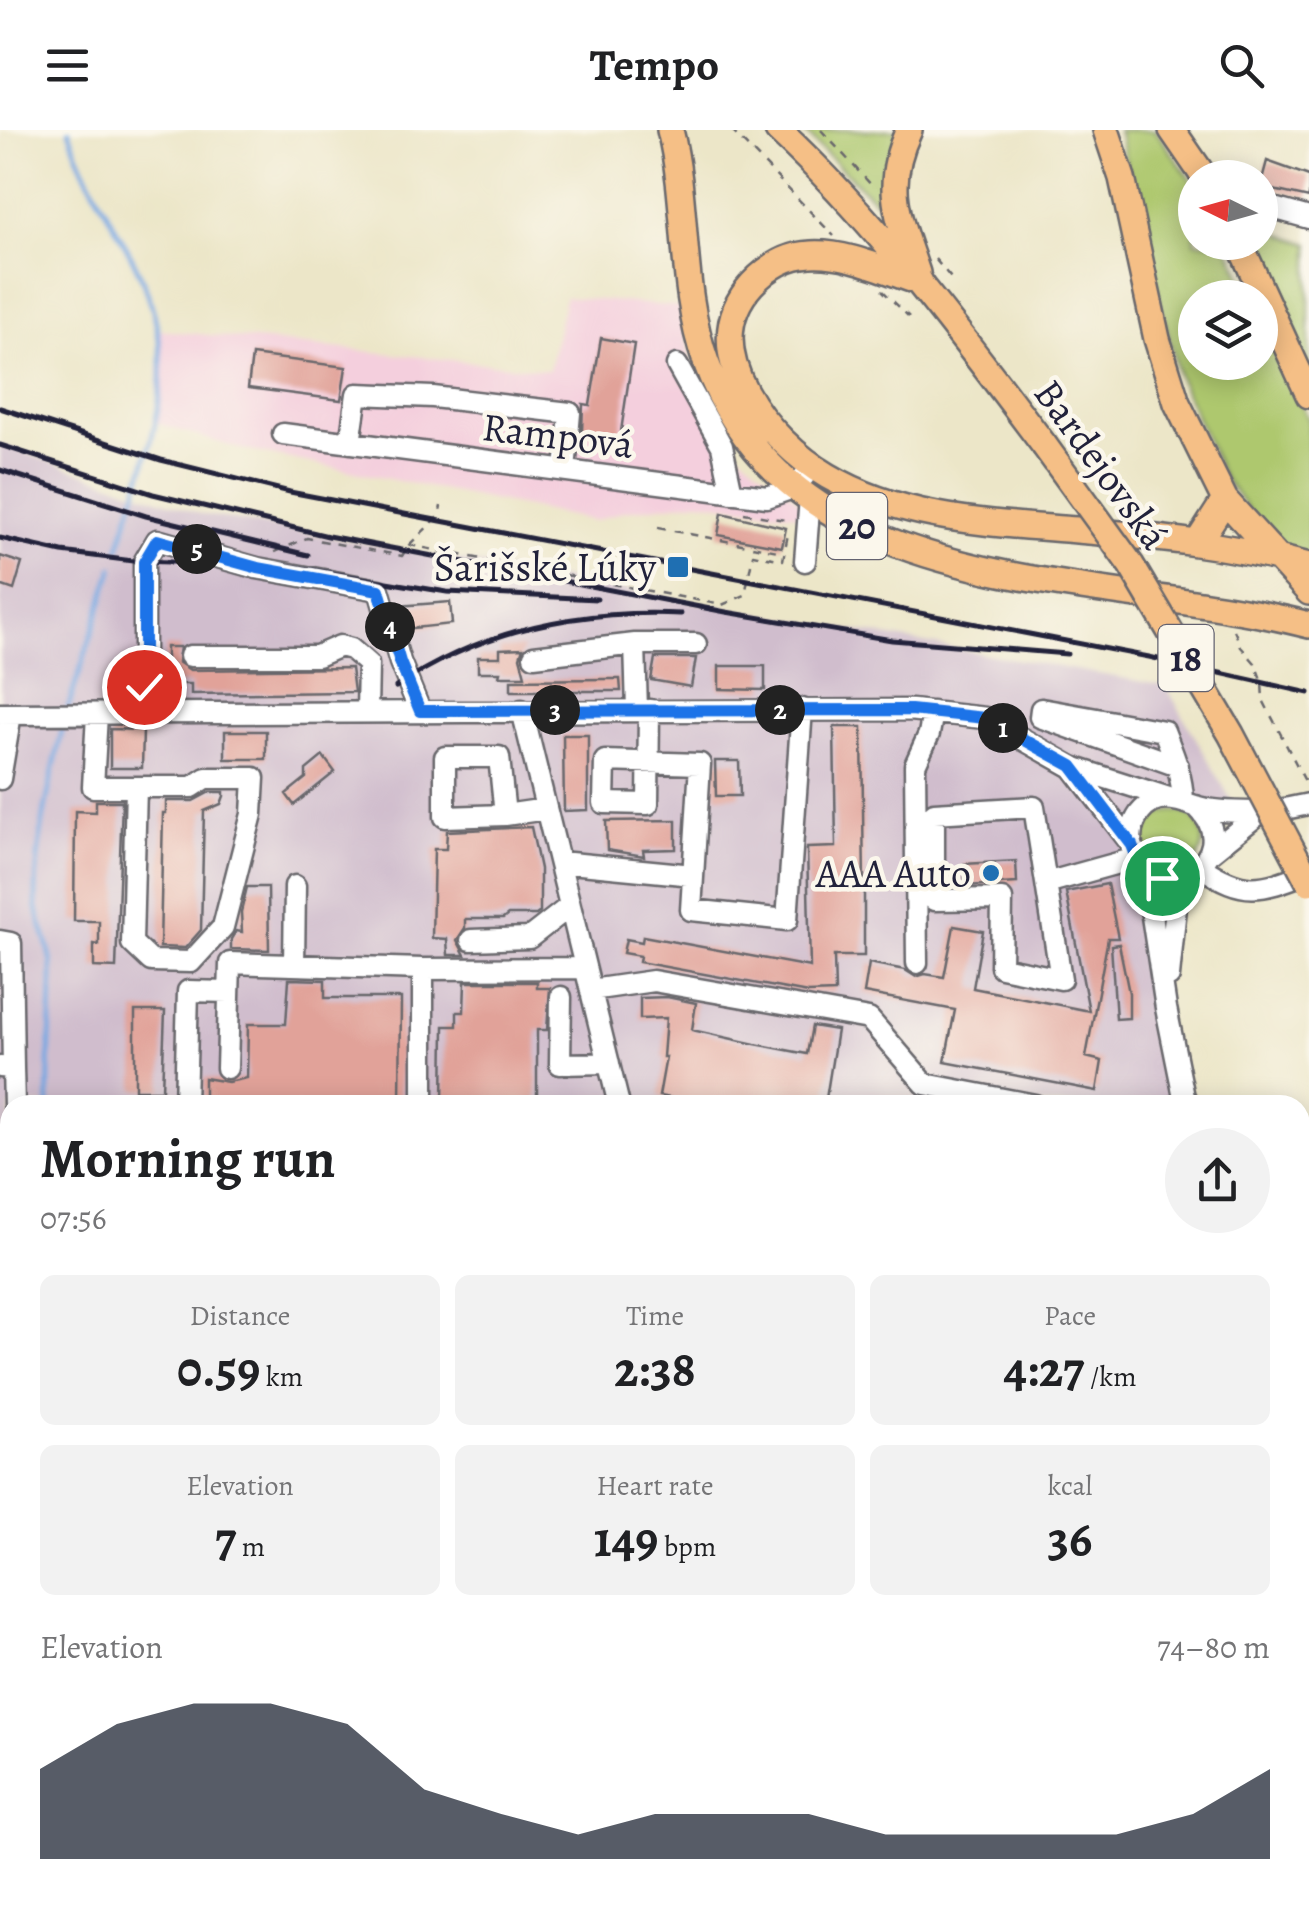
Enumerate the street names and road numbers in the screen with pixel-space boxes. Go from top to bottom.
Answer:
street label: Bardejovská [1021,368,1182,561]
street label: Rampová [479,399,637,472]
road number: 20 [827,493,887,559]
road number: 18 [1158,625,1214,691]

